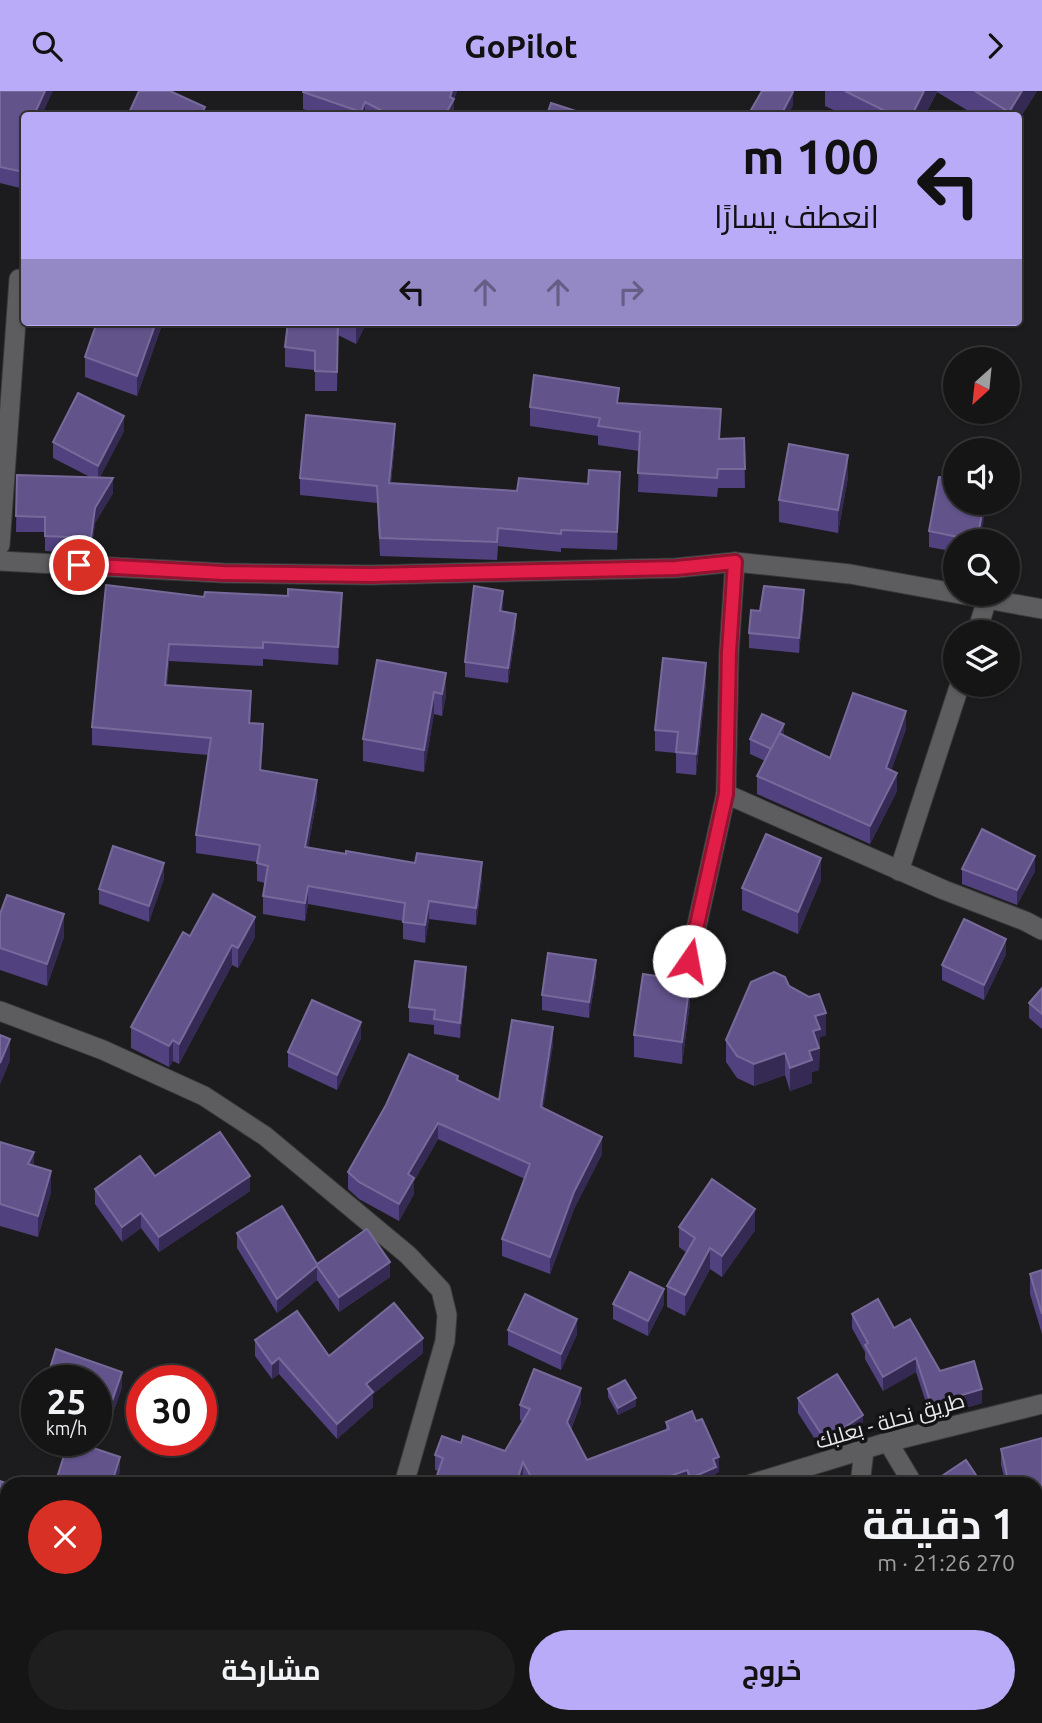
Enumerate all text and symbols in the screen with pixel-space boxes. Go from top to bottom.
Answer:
icon: search [28,27,66,65]
icon: forward [976,27,1014,65]
text: GoPilot [464,28,578,64]
text: 100 m [742,128,879,183]
icon: left [903,140,994,231]
text: انعطف يسارًا [714,198,879,234]
icon: left [393,273,431,311]
icon: ahead [466,273,504,311]
icon: ahead [539,273,577,311]
icon: right [612,273,650,311]
north arrow [943,347,1020,423]
map controls [943,347,1020,697]
button: sound [943,438,1020,515]
button: search [943,529,1020,606]
pin [49,535,109,595]
icon: arrive [60,546,98,584]
button: layers [943,620,1020,697]
position arrow [652,924,726,998]
speed limit sign: 30 [126,1365,217,1456]
text: 25 [47,1381,86,1421]
street label: طريق نحلة - بعلبك [812,1387,968,1455]
text: km/h [46,1418,87,1438]
button: close [28,1500,102,1574]
text: 1 دقيقة [863,1500,1015,1547]
text: 270 m · 21:26 [877,1550,1015,1575]
button: مشاركة [28,1630,515,1710]
button: خروج [529,1630,1015,1710]

